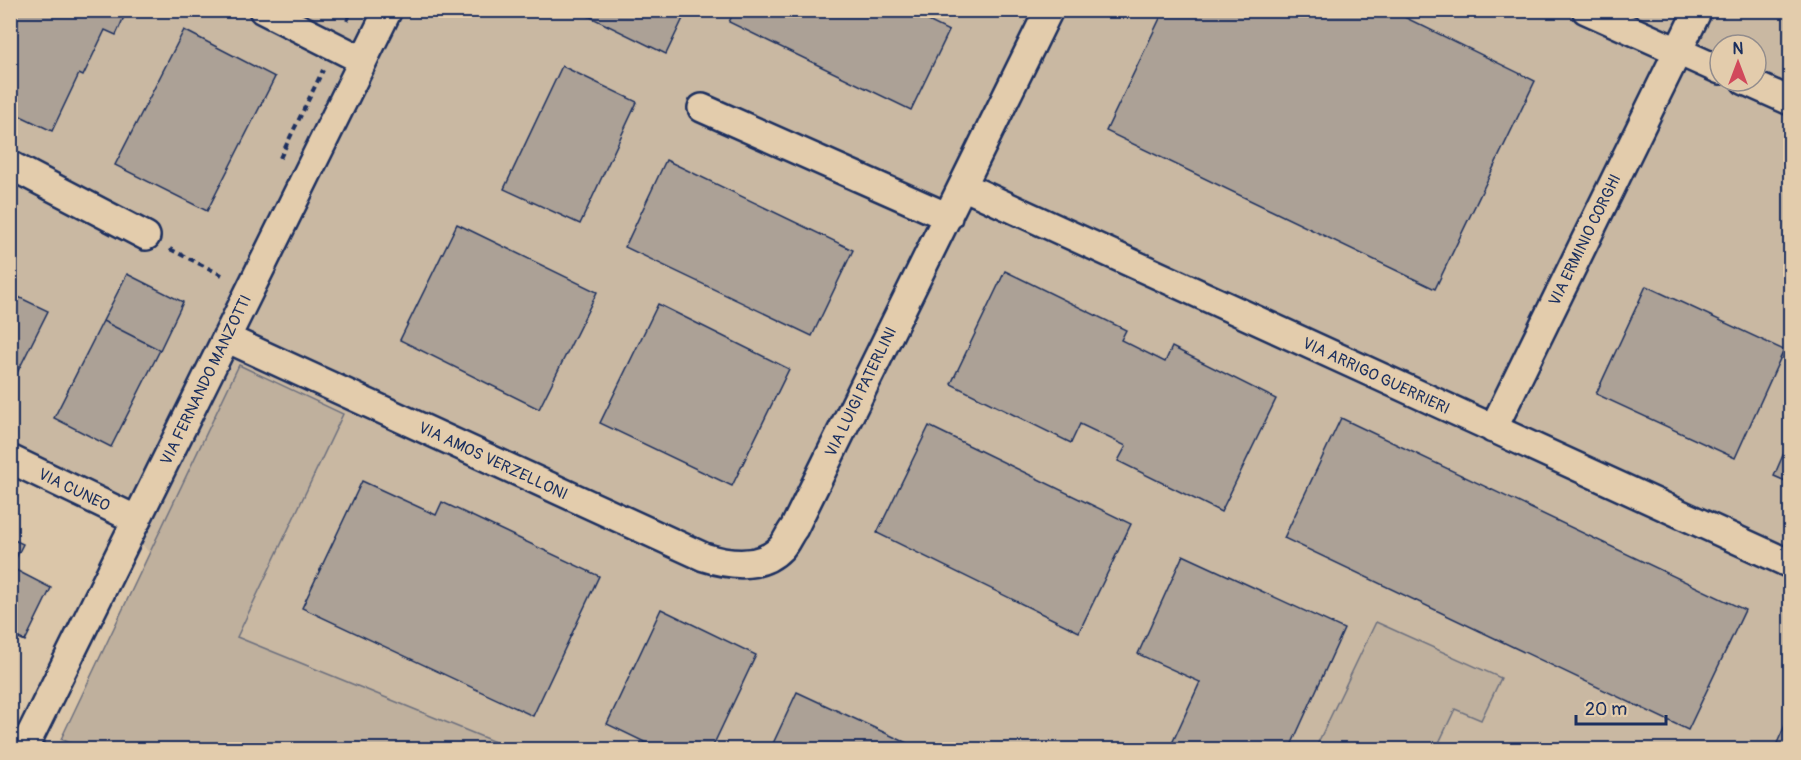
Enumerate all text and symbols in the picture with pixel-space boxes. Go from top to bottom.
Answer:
north arrow [1708,33,1768,93]
text: N [1733,39,1744,59]
street label: VIA ERMINIO CORGHI [1544,171,1626,309]
street label: VIA FERNANDO MANZOTTI [156,292,256,468]
street label: VIA LUIGI PATERLINI [821,324,901,460]
street label: VIA ARRIGO GUERRIERI [1299,333,1453,419]
street label: VIA AMOS VERZELLONI [415,418,571,504]
street label: VIA CUNEO [35,464,113,516]
scale bar [1576,688,1666,726]
text: 20 m [1585,698,1627,721]

